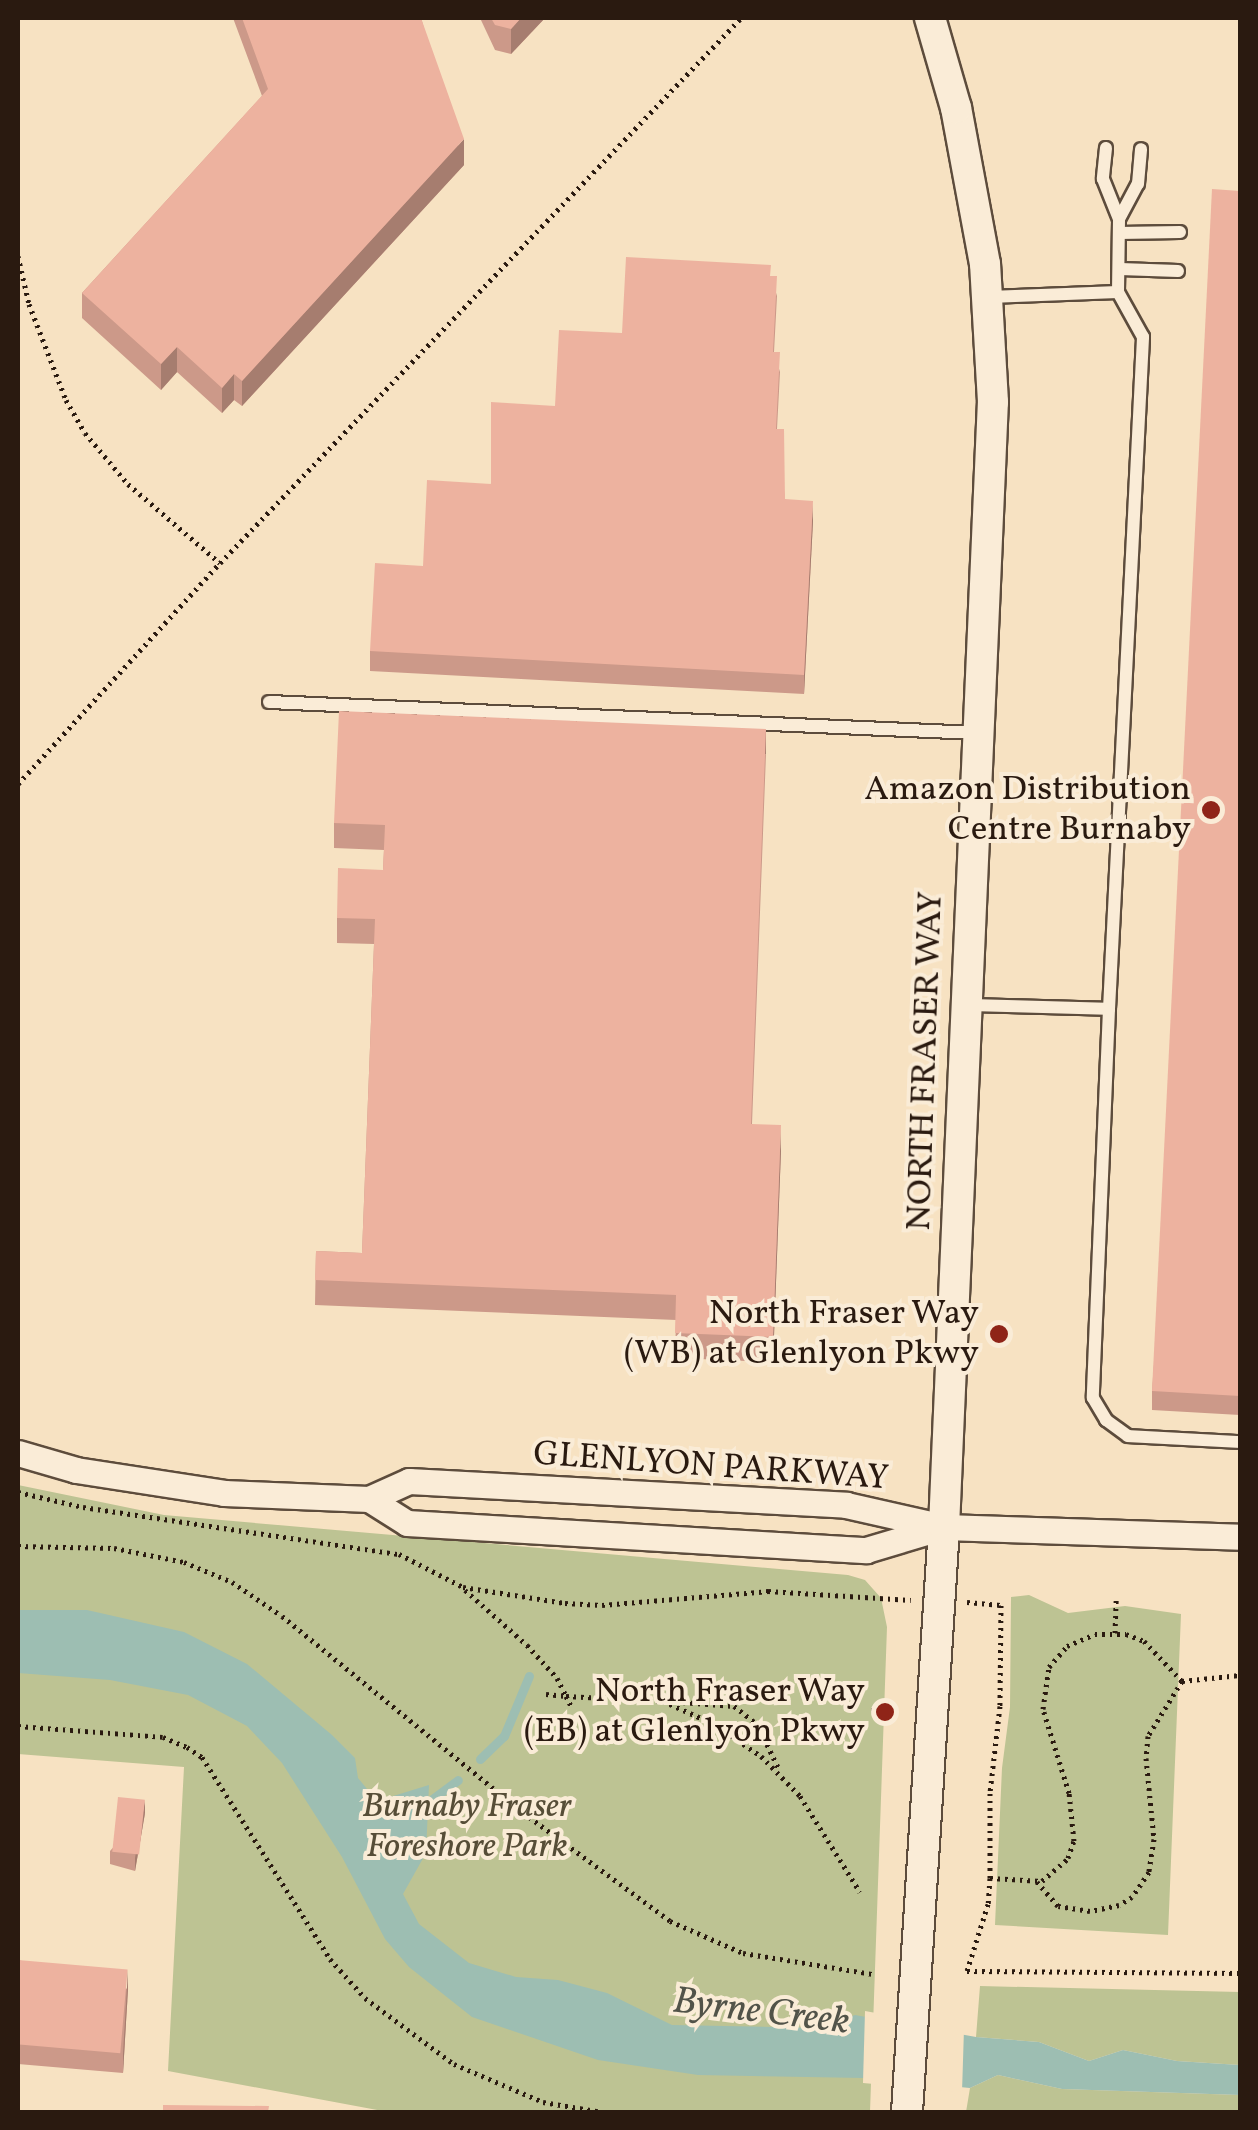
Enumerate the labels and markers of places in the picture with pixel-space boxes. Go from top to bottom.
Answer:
place label: Amazon Distribution Centre Burnaby [864,769,1191,851]
marker: Amazon Distribution Centre Burnaby [1200,799,1222,821]
place label: North Fraser Way (WB) at Glenlyon Pkwy [624,1293,979,1375]
marker: North Fraser Way (WB) at Glenlyon Pkwy [988,1323,1010,1345]
place label: North Fraser Way (EB) at Glenlyon Pkwy [524,1671,865,1753]
marker: North Fraser Way (EB) at Glenlyon Pkwy [874,1701,896,1723]

